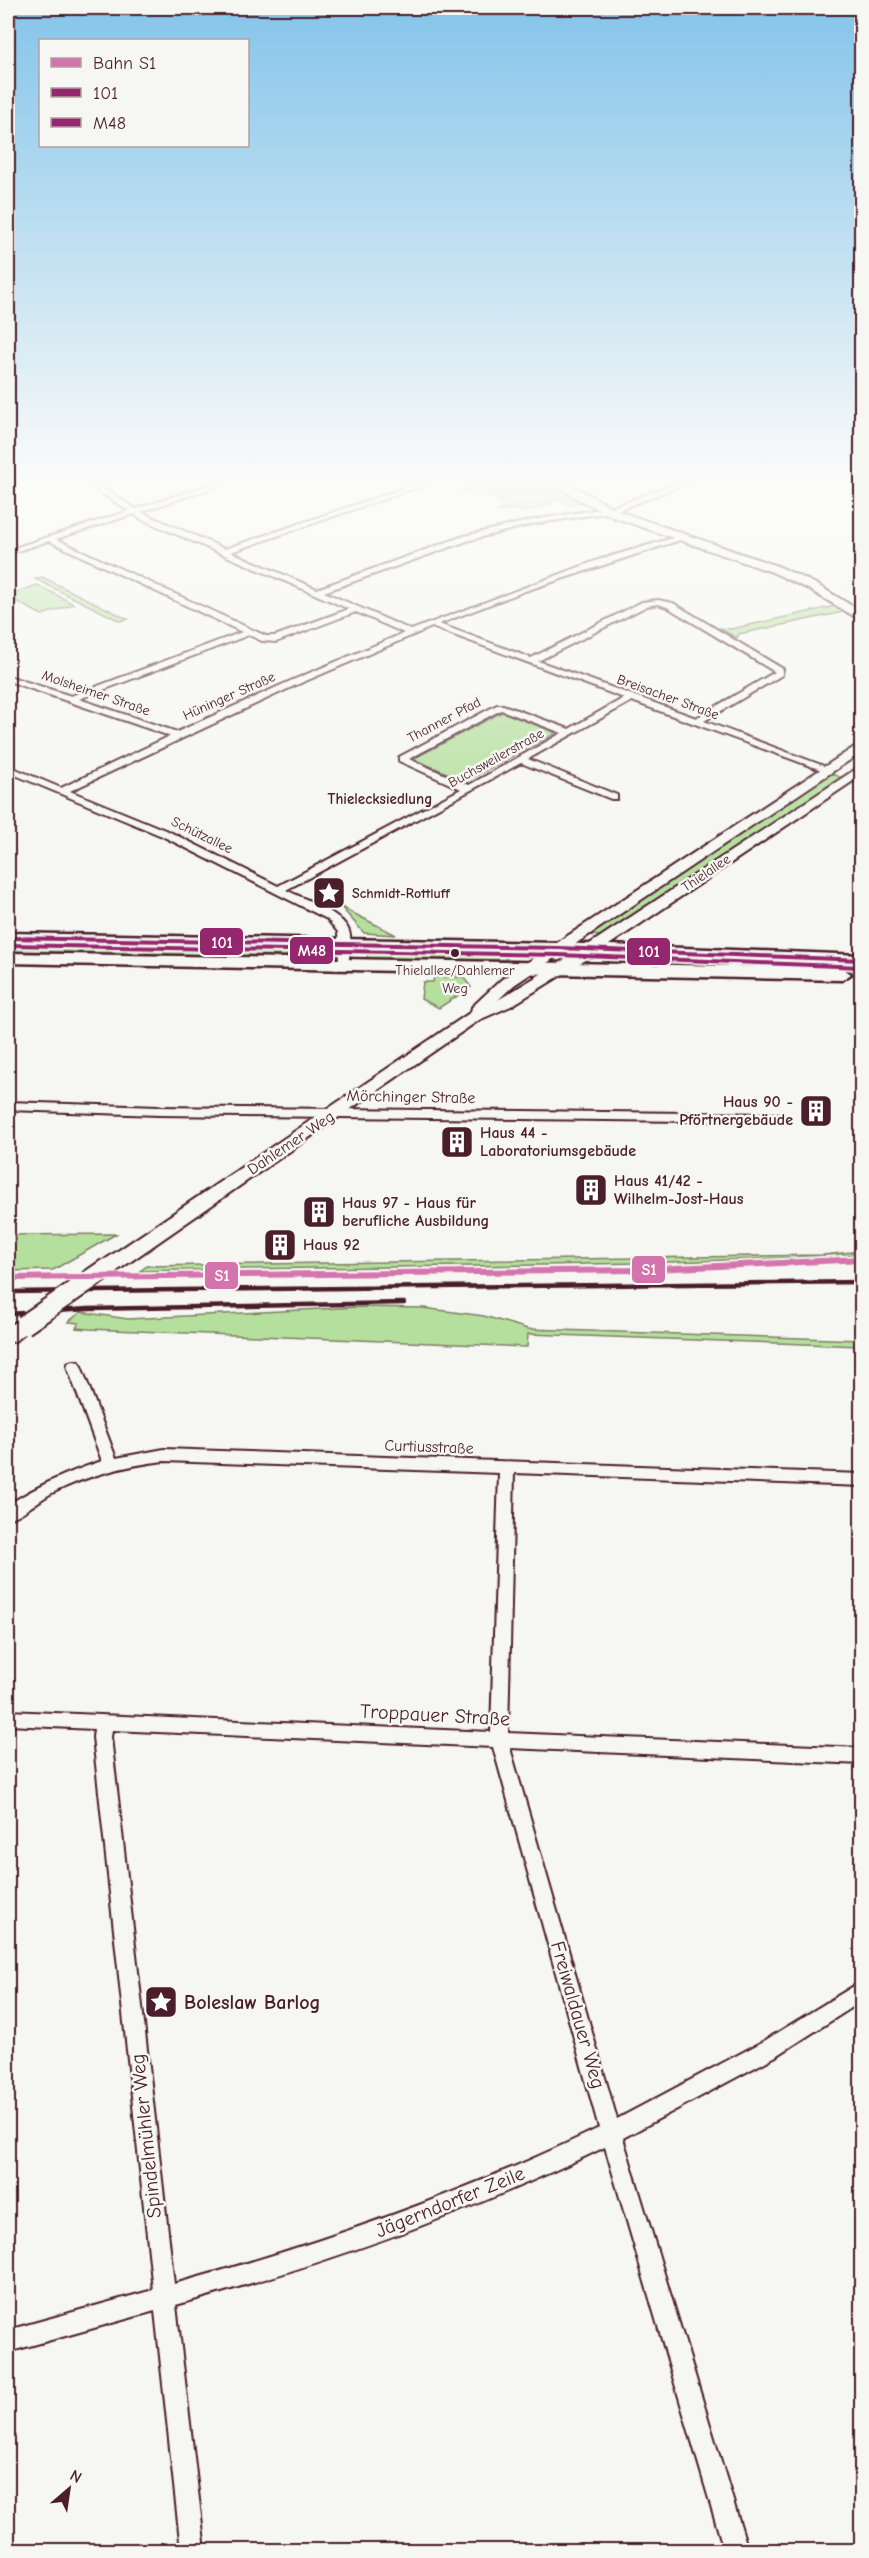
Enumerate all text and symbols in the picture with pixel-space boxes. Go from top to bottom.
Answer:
legend [39,39,249,147]
text: Bahn S1 [93,53,156,74]
text: 101 [93,83,118,104]
text: M48 [93,113,126,134]
street label: Molsheimer Straße [40,667,152,719]
street label: Hüninger Straße [180,668,278,724]
street label: Breisacher Straße [615,671,721,723]
street label: Thanner Pfad [404,694,484,746]
street label: Buchsweilerstraße [445,725,547,791]
district label: Thielecksiedlung [328,790,432,808]
street label: Schützallee [168,813,236,857]
street label: Thielallee [678,850,734,896]
place icon: Schmidt-Rottluff [311,875,347,911]
place label: Schmidt-Rottluff [352,885,450,902]
line badge: 101 [199,927,244,956]
text: 101 [211,934,233,952]
line badge: M48 [289,936,334,965]
line badge: 101 [626,937,671,966]
text: M48 [298,942,326,960]
text: 101 [638,943,660,961]
marker: Thielallee/Dahlemer Weg [449,947,461,959]
place label: Thielallee/Dahlemer Weg [395,962,515,997]
street label: Mörchinger Straße [346,1087,476,1107]
place label: Haus 90 - Pförtnergebäude [679,1093,793,1129]
building icon: Haus 90 - Pförtnergebäude [798,1093,834,1129]
street label: Dahlemer Weg [244,1107,338,1179]
building icon: Haus 44 - Laboratoriumsgebäude [439,1124,475,1160]
place label: Haus 44 - Laboratoriumsgebäude [480,1124,636,1160]
building icon: Haus 41/42 - Wilhelm-Jost-Haus [573,1172,609,1208]
place label: Haus 41/42 - Wilhelm-Jost-Haus [614,1172,744,1208]
building icon: Haus 97 - Haus für berufliche Ausbildung [301,1194,337,1230]
place label: Haus 97 - Haus für berufliche Ausbildung [342,1194,489,1230]
building icon: Haus 92 [262,1227,298,1263]
place label: Haus 92 [303,1236,360,1254]
line badge: S1 [631,1255,666,1284]
line badge: S1 [204,1261,239,1290]
text: S1 [641,1261,657,1279]
text: S1 [214,1267,230,1285]
street label: Curtiusstraße [384,1436,474,1458]
street label: Troppauer Straße [359,1700,511,1730]
street label: Freiwaldauer Weg [546,1939,610,2091]
place icon: Boleslaw Barlog [143,1984,179,2020]
place label: Boleslaw Barlog [184,1991,320,2014]
street label: Spindelmühler Weg [126,2053,166,2219]
street label: Jägerndorfer Zeile [372,2162,528,2242]
north arrow [39,2459,99,2519]
text: N [67,2466,85,2487]

